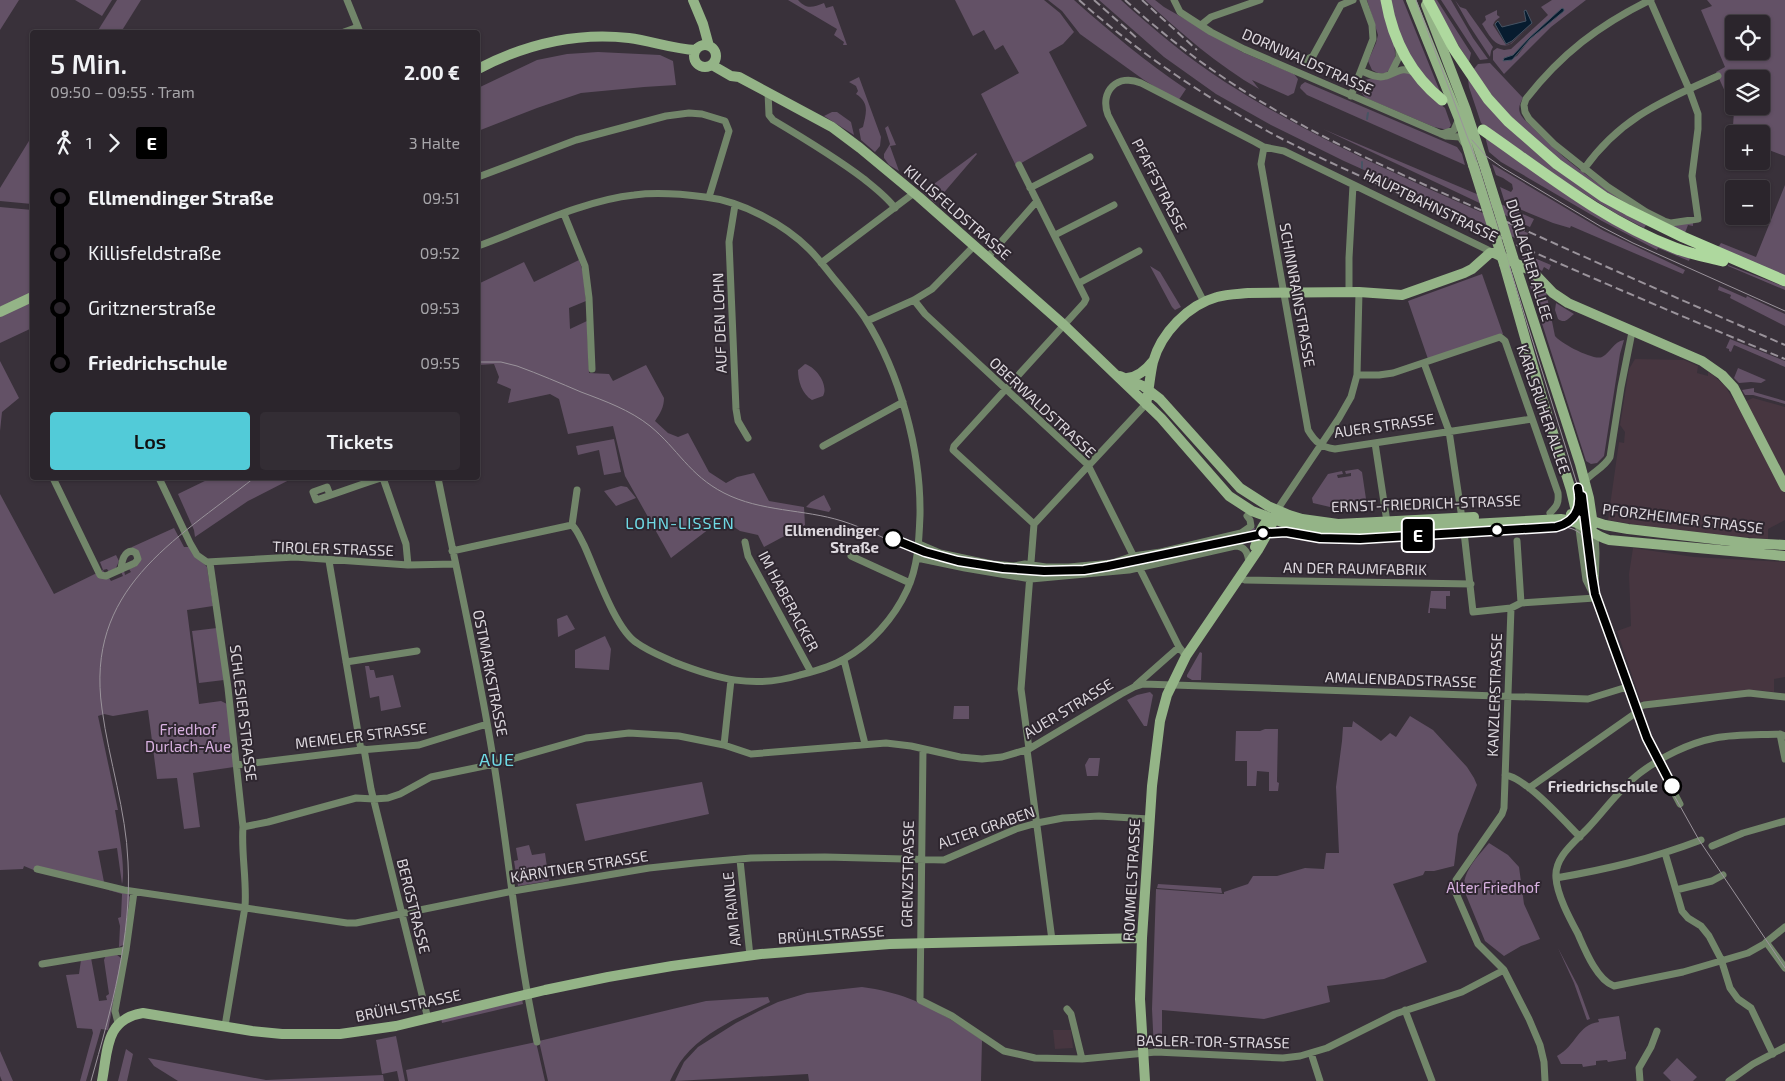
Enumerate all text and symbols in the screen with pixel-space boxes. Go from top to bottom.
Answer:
map controls [1725,15,1770,225]
button: locate [1725,15,1770,60]
street label: DORNWALDSTRASSE [1240,24,1376,98]
text: 5 Min. [50,46,127,80]
text: 2.00 € [404,61,460,84]
button: layers [1725,70,1770,115]
text: 09:50 – 09:55 · Tram [50,82,195,101]
button: + [1725,125,1770,170]
icon: walk [50,129,78,157]
icon: forward [100,129,128,157]
text: E [146,132,157,154]
text: 1 [86,133,92,152]
text: 3 Halte [409,133,460,152]
street label: PFAFFSTRASSE [1129,135,1191,235]
street label: KILLISFELDSTRASSE [901,161,1015,263]
street label: HAUPTBAHNSTRASSE [1361,165,1501,245]
button: − [1725,180,1770,225]
text: Ellmendinger Straße [88,186,274,209]
text: 09:51 [422,188,460,207]
street label: DURLACHER ALLEE [1503,197,1557,323]
street label: SCHINNRAINSTRASSE [1276,221,1320,369]
text: Killisfeldstraße [88,241,221,264]
text: 09:52 [420,243,460,262]
street label: AUF DEN LOHN [708,272,730,374]
text: Gritznerstraße [88,296,216,319]
text: 09:53 [420,298,460,317]
street label: KARLSRUHER ALLEE [1514,342,1574,476]
text: Friedrichschule [88,351,228,374]
text: 09:55 [420,353,460,372]
street label: OBERWALDSTRASSE [986,353,1100,461]
street label: AUER STRASSE [1333,409,1435,441]
button: Los [50,412,250,470]
button: Tickets [260,412,460,470]
street label: ERNST-FRIEDRICH-STRASSE [1331,491,1521,515]
street label: PFORZHEIMER STRASSE [1601,499,1765,537]
district label: LOHN-LISSEN [625,513,735,532]
line badge: E [1402,519,1434,551]
place label: Ellmendinger Straße [784,521,880,556]
unlabelled marker [1490,523,1504,537]
text: E [1413,524,1423,546]
unlabelled marker [1256,526,1270,540]
marker: Ellmendinger Straße [883,529,903,549]
street label: TIROLER STRASSE [272,537,394,559]
street label: IM HABERACKER [755,548,823,654]
street label: AN DER RAUMFABRIK [1283,558,1427,578]
street label: OSTMARKSTRASSE [470,608,512,738]
street label: KANZLERSTRASSE [1483,633,1505,757]
street label: SCHLESIER STRASSE [227,644,261,782]
street label: AMALIENBADSTRASSE [1325,667,1477,691]
street label: AUER STRASSE [1020,674,1116,742]
street label: MEMELER STRASSE [294,718,428,752]
park label: Friedhof Durlach-Aue [145,720,231,755]
district label: AUE [479,748,515,770]
marker: Friedrichschule [1662,776,1682,796]
place label: Friedrichschule [1548,777,1658,795]
street label: ALTER GRABEN [935,802,1037,852]
street label: ROMMELSTRASSE [1119,818,1143,942]
street label: GRENZSTRASSE [897,820,917,928]
street label: KÄRNTNER STRASSE [509,846,649,886]
street label: BERGSTRASSE [393,857,435,955]
street label: AM RAINLE [718,871,744,947]
park label: Alter Friedhof [1446,878,1540,896]
street label: BRÜHLSTRASSE [777,921,885,947]
street label: BRÜHLSTRASSE [354,985,462,1025]
street label: BASLER-TOR-STRASSE [1136,1031,1290,1051]

